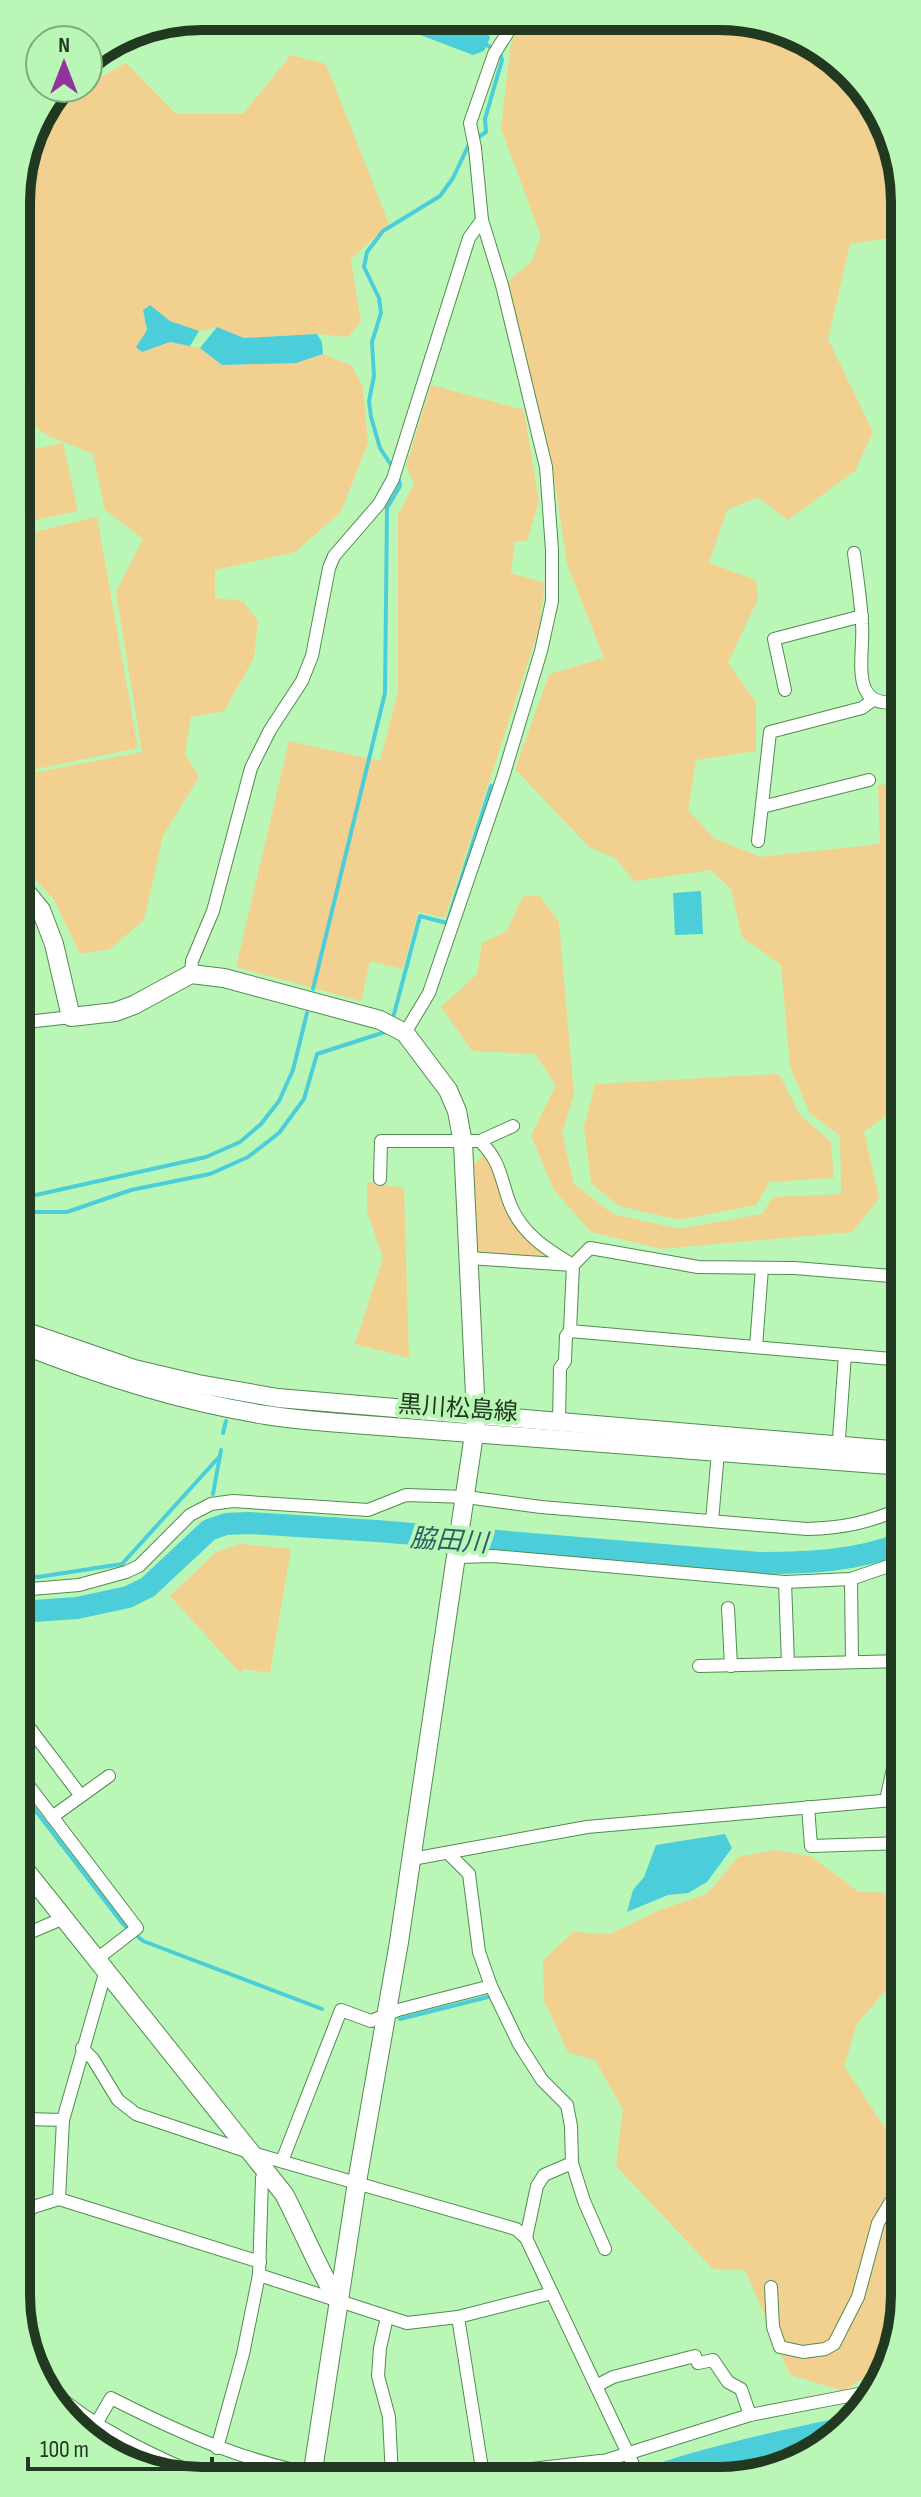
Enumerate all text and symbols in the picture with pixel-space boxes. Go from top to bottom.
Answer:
north arrow [24,24,104,104]
text: N [58,32,70,59]
street label: 黒川松島線 [397,1390,519,1427]
water label: 脇田川 [409,1523,492,1560]
scale bar [28,2421,212,2471]
text: 100 m [40,2435,89,2464]

